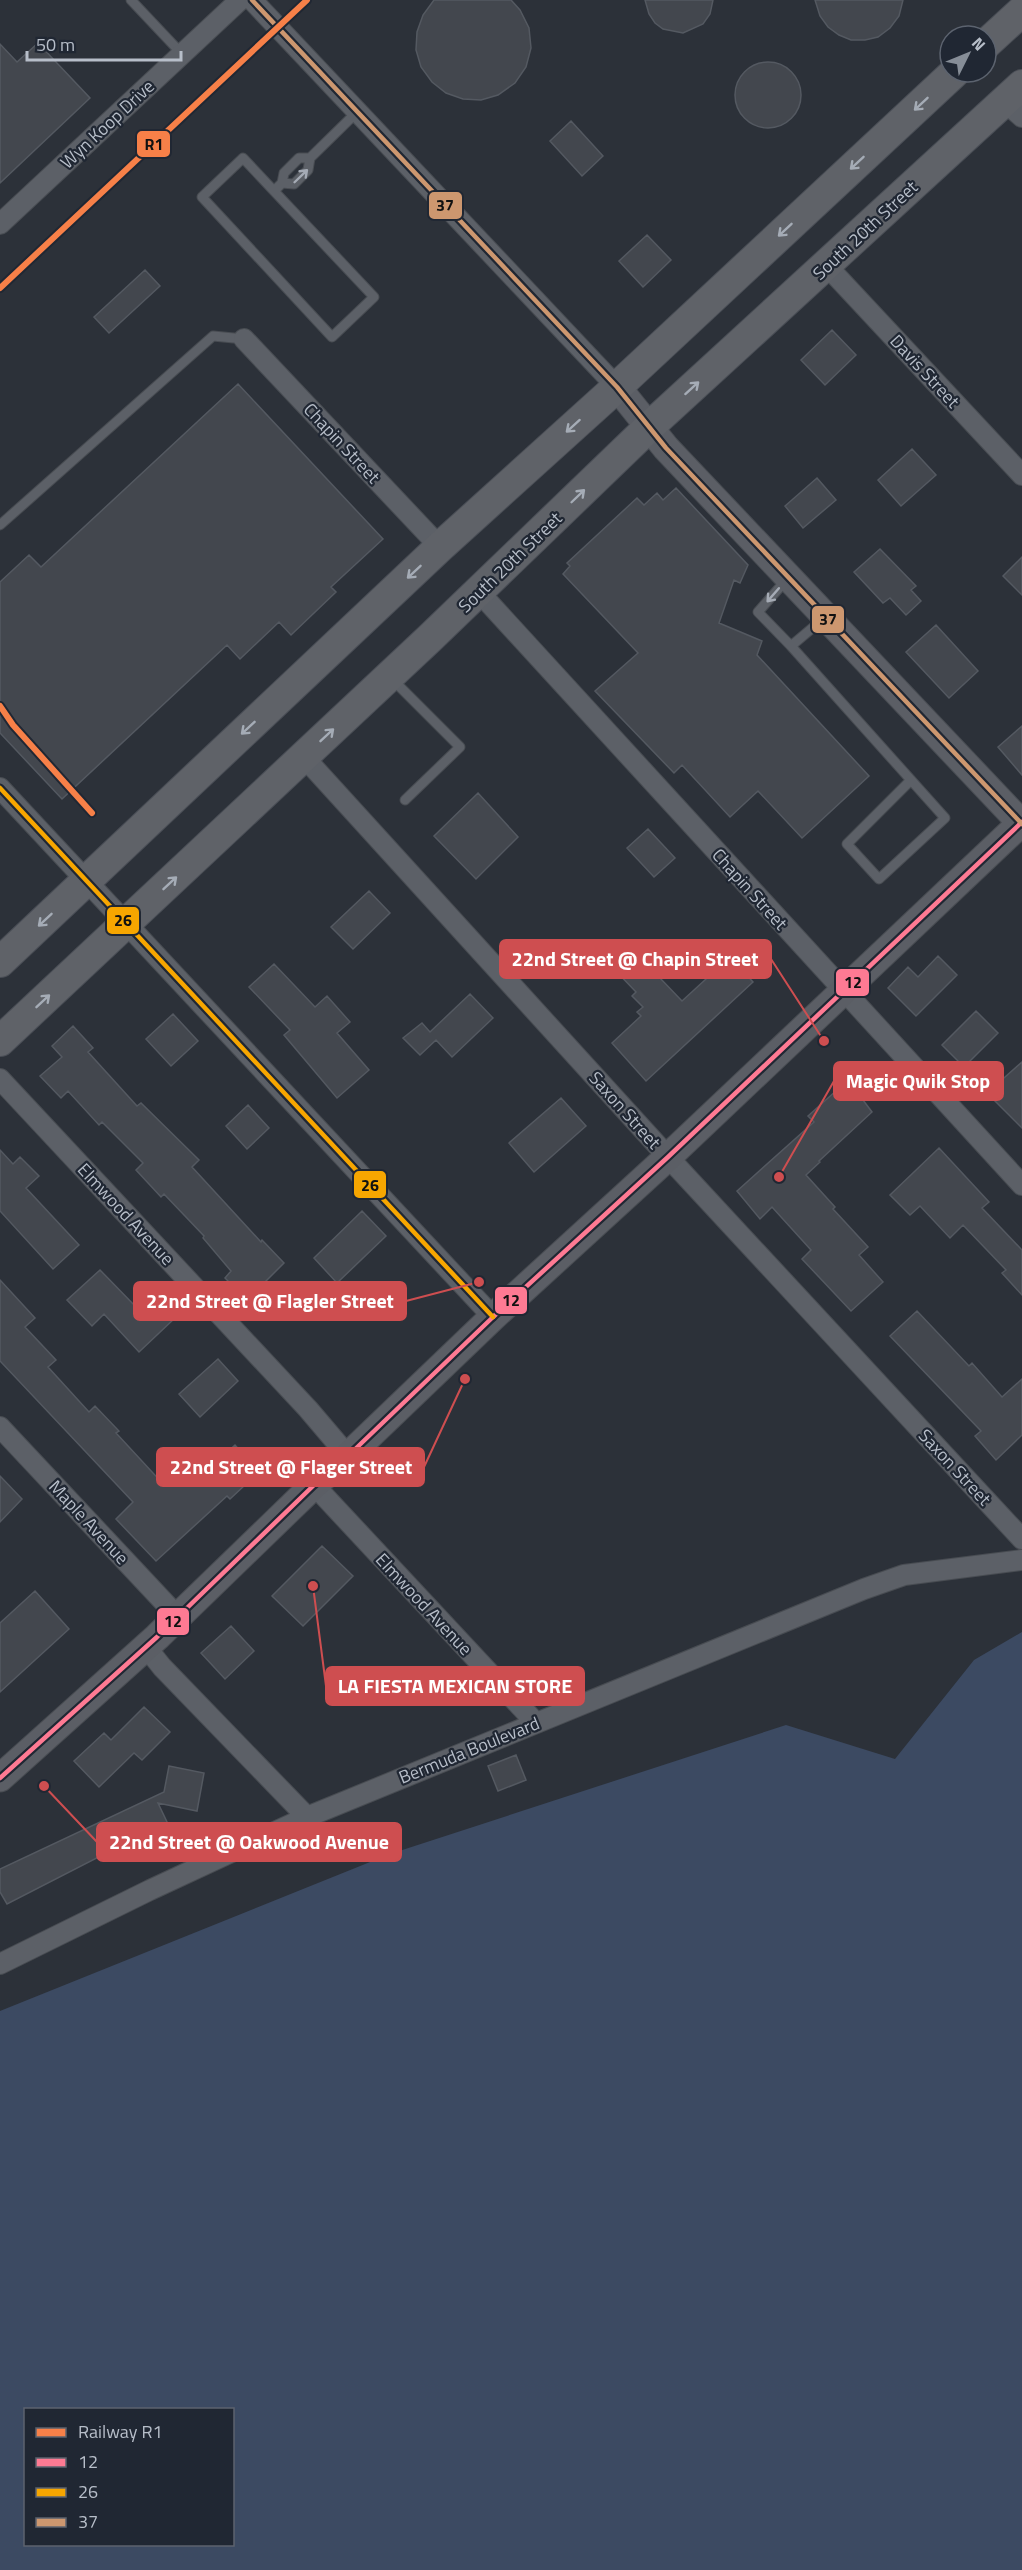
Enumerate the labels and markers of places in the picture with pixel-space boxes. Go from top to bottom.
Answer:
callout: 22nd Street @ Chapin Street [500,940,771,978]
callout: Magic Qwik Stop [834,1062,1003,1100]
callout: 22nd Street @ Flagler Street [134,1282,406,1320]
callout: 22nd Street @ Flager Street [157,1448,424,1486]
callout: LA FIESTA MEXICAN STORE [326,1667,584,1705]
callout: 22nd Street @ Oakwood Avenue [97,1823,401,1861]

